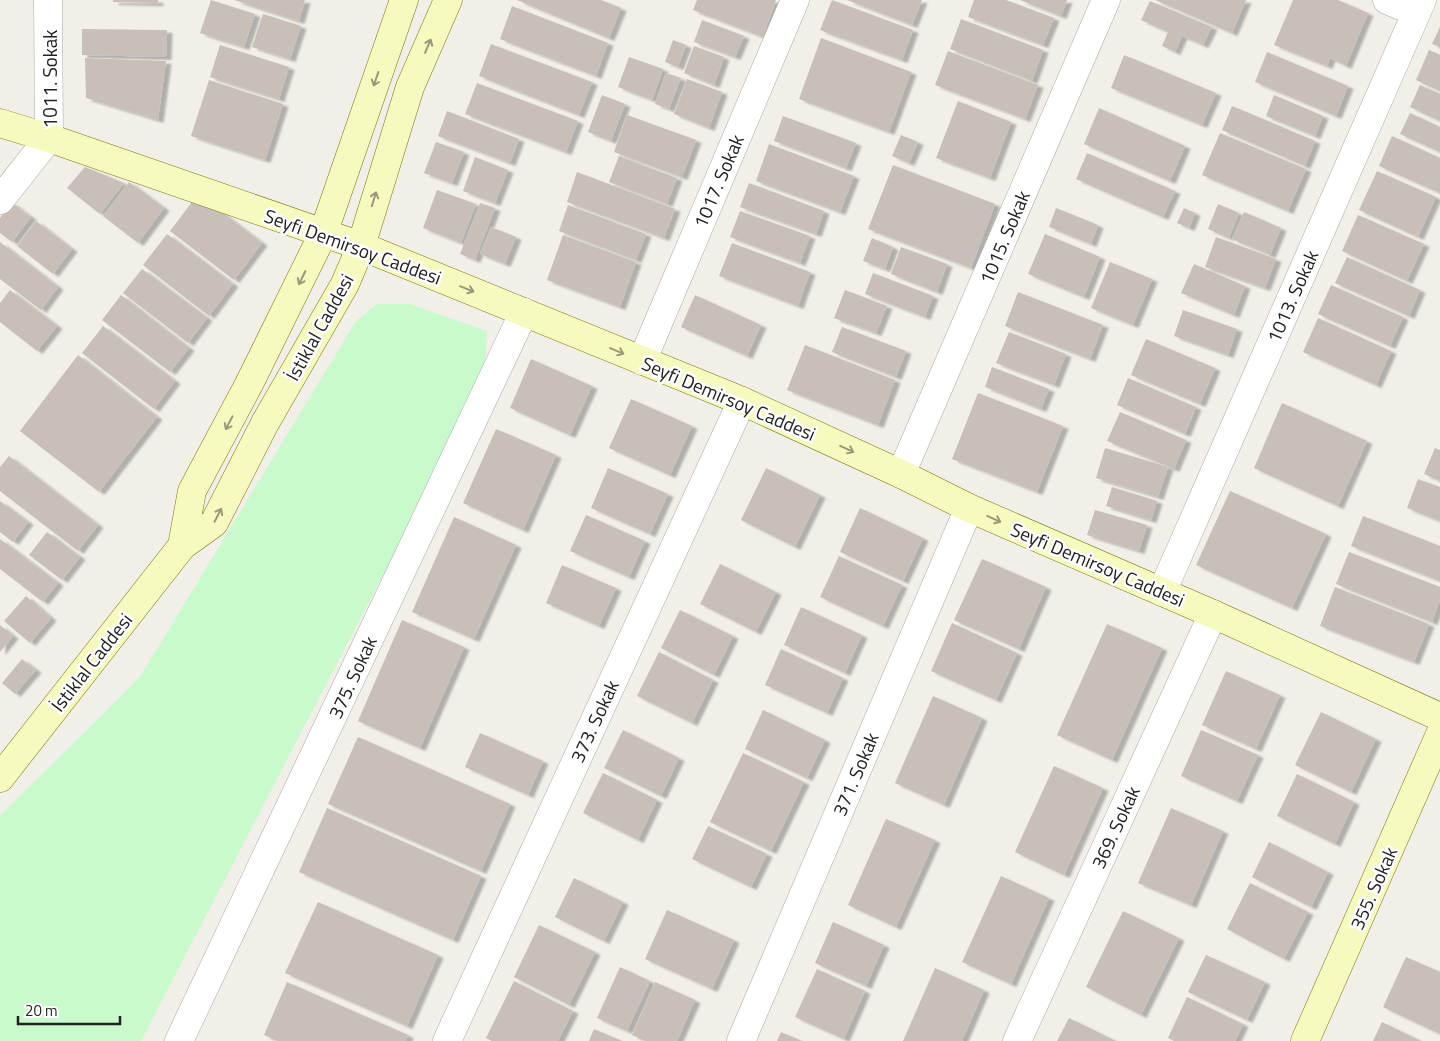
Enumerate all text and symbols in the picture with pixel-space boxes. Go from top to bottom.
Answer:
street label: 1011. Sokak [35,30,64,128]
one-way arrow [423,39,433,54]
one-way arrow [371,71,380,86]
street label: 1017. Sokak [685,130,751,232]
street label: 1015. Sokak [971,186,1037,288]
one-way arrow [370,192,380,208]
street label: Seyfi Demirsoy Caddesi [260,200,446,292]
street label: 1013. Sokak [1259,245,1325,347]
street label: İstiklal Caddesi [278,268,360,386]
one-way arrow [297,270,306,285]
one-way arrow [459,284,474,294]
one-way arrow [609,347,624,356]
street label: Seyfi Demirsoy Caddesi [637,348,821,448]
one-way arrow [224,415,233,430]
one-way arrow [839,445,854,454]
one-way arrow [214,508,223,523]
one-way arrow [986,514,1001,524]
street label: Seyfi Demirsoy Caddesi [1006,514,1190,614]
street label: İstiklal Caddesi [43,606,139,718]
street label: 375. Sokak [320,631,384,723]
street label: 373. Sokak [562,675,626,767]
street label: 371. Sokak [824,728,886,820]
street label: 369. Sokak [1083,781,1147,873]
street label: 355. Sokak [1342,842,1404,934]
scale bar [18,994,120,1026]
text: 20 m [25,999,58,1022]

